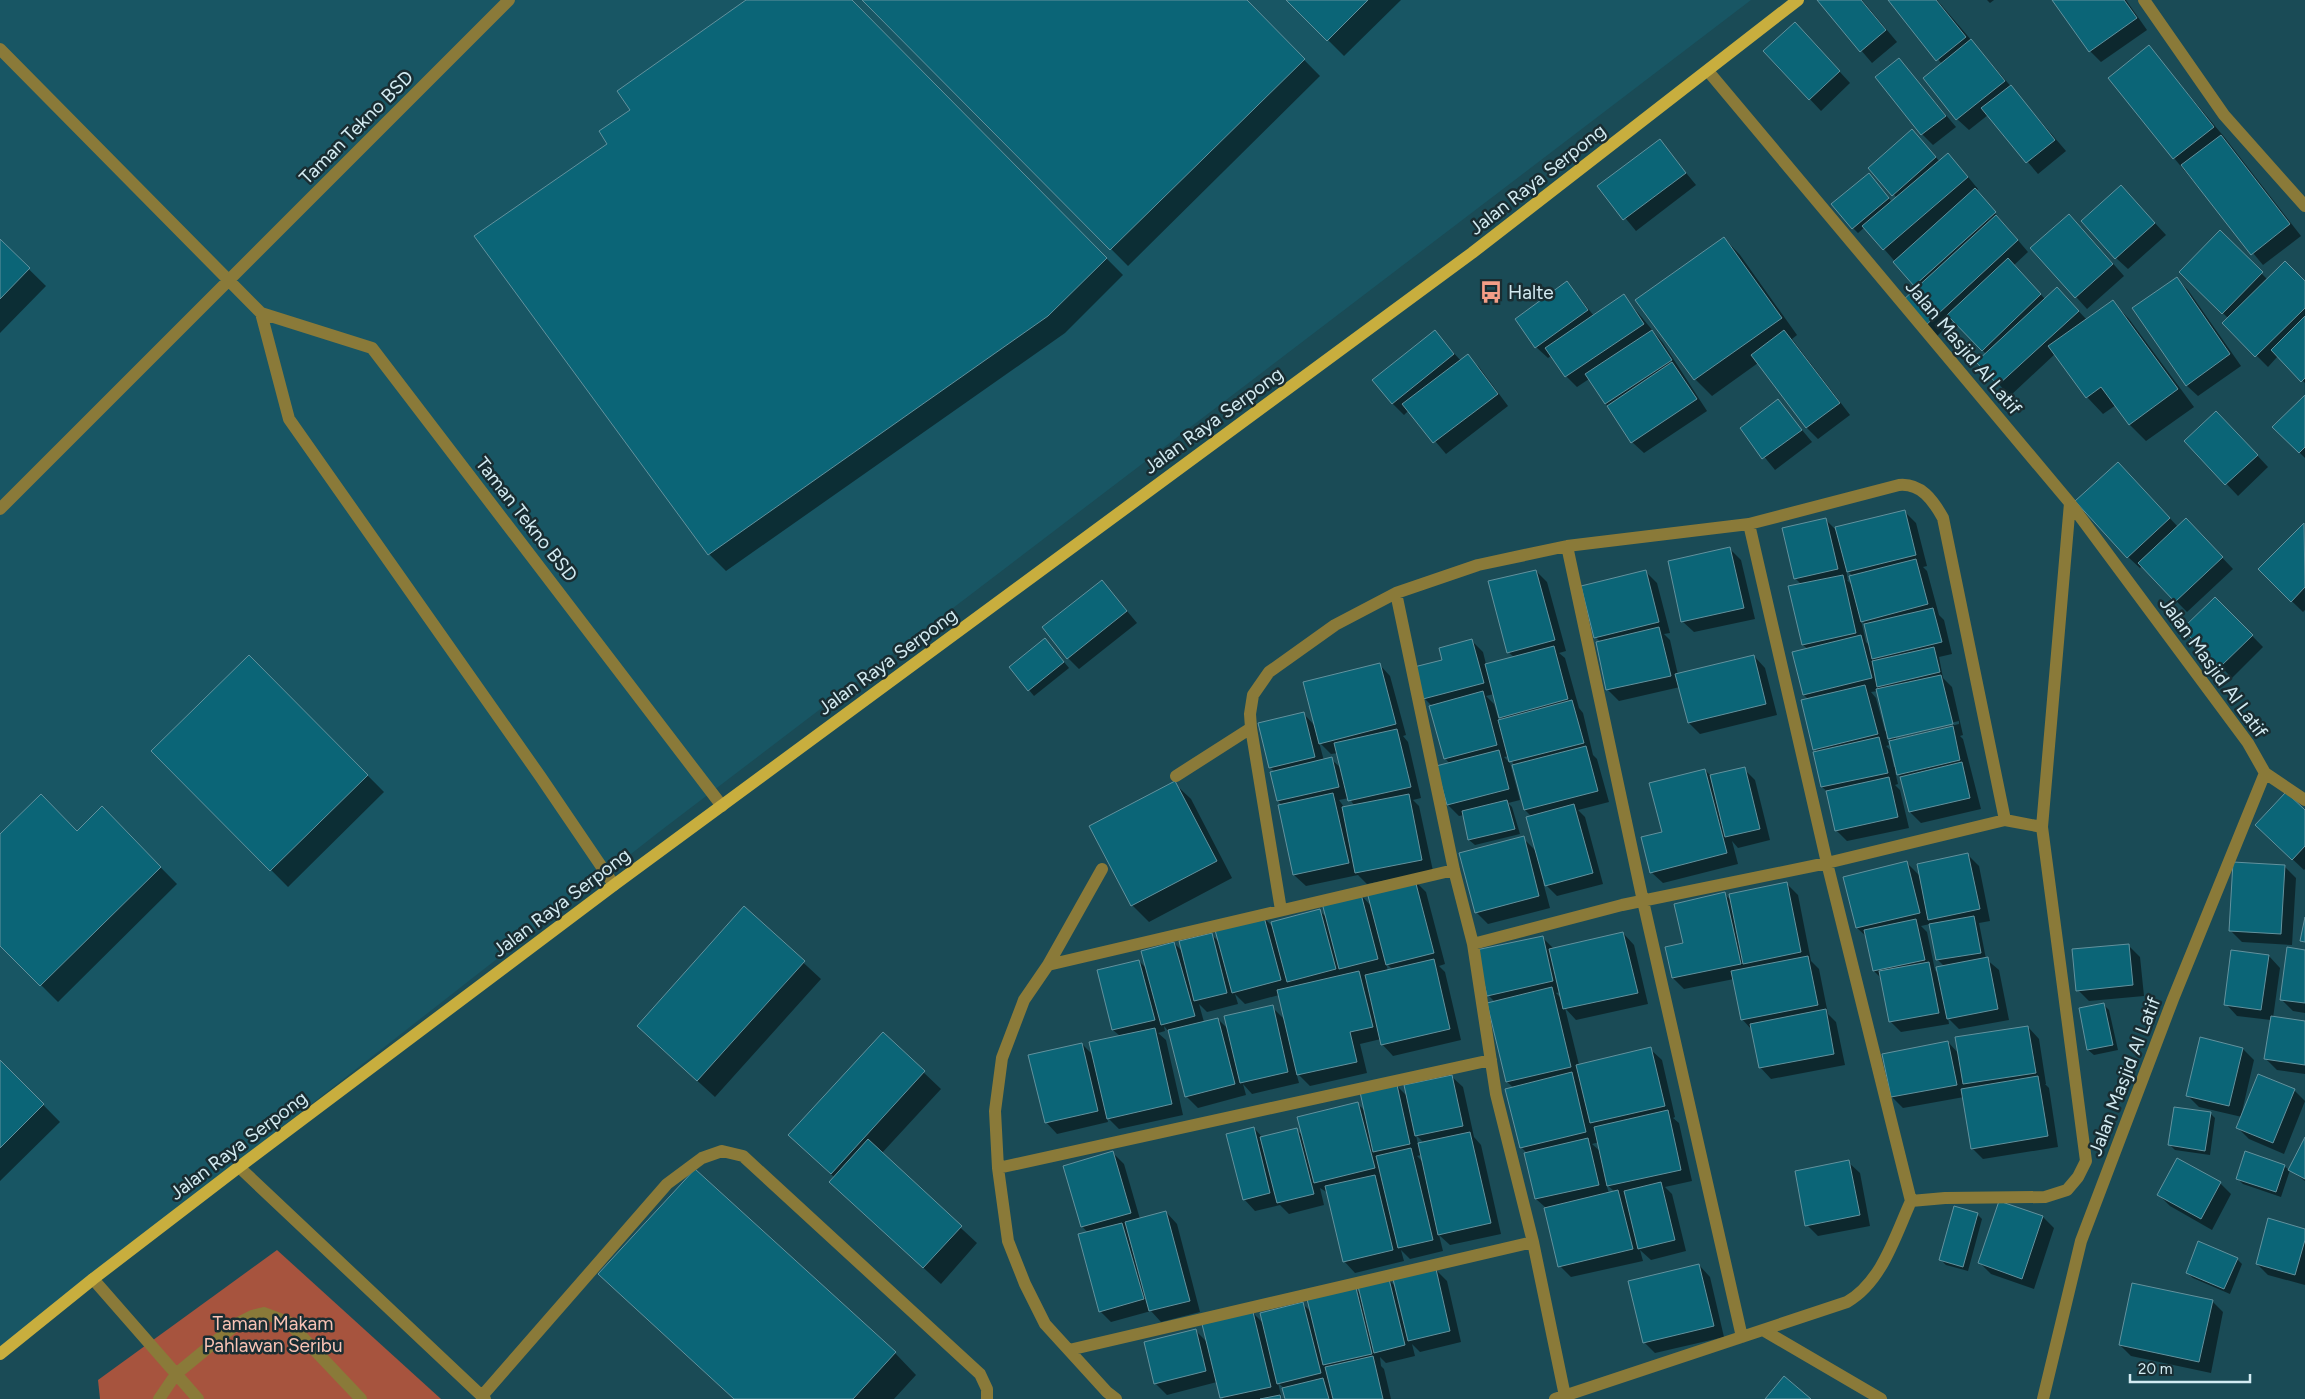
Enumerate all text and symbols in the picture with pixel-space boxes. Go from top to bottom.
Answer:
street label: Taman Tekno BSD [295,66,418,189]
street label: Jalan Raya Serpong [1465,119,1610,240]
street label: Jalan Masjid Al Latif [1901,275,2027,419]
bus stop icon: Halte [1478,279,1504,305]
place label: Halte [1508,281,1554,304]
street label: Jalan Raya Serpong [1139,362,1287,479]
street label: Taman Tekno BSD [471,452,582,586]
street label: Jalan Masjid Al Latif [2155,592,2272,742]
street label: Jalan Raya Serpong [813,603,961,720]
street label: Jalan Raya Serpong [488,843,635,962]
street label: Jalan Masjid Al Latif [2084,993,2165,1159]
street label: Jalan Raya Serpong [165,1086,312,1205]
park label: Taman Makam Pahlawan Seribu [203,1312,343,1357]
scale bar [2130,1352,2250,1384]
text: 20 m [2138,1360,2172,1378]

